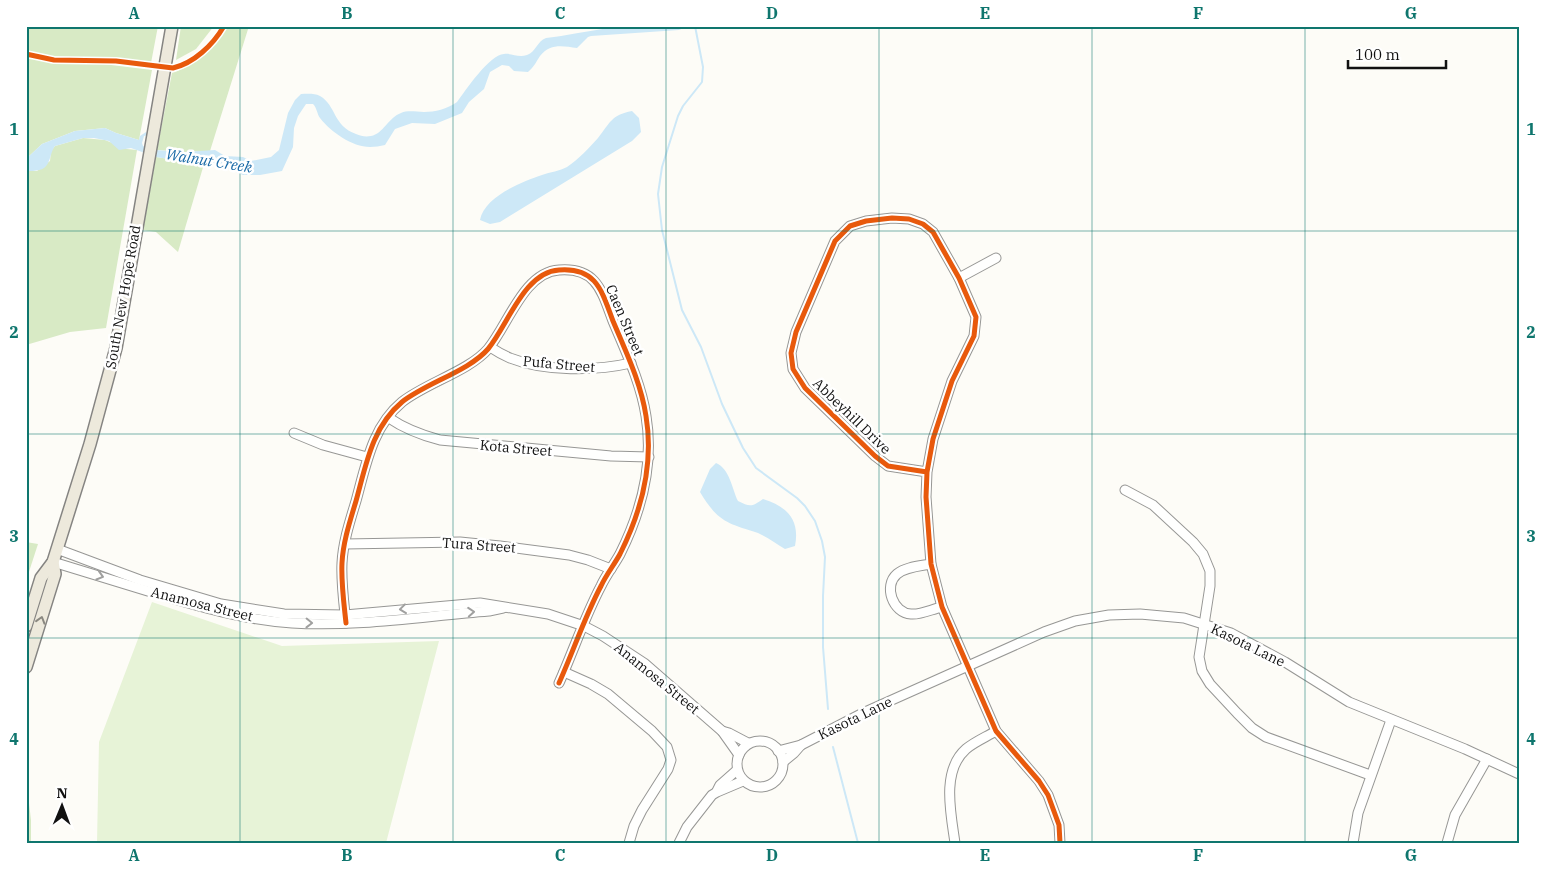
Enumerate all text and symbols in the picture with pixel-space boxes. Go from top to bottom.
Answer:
text: A [128,3,140,23]
text: B [341,3,353,23]
text: C [555,3,565,23]
text: D [766,3,778,23]
text: E [980,3,990,23]
text: F [1193,3,1203,23]
text: G [1405,3,1417,23]
scale bar [1348,38,1445,70]
text: 100 m [1355,45,1400,64]
text: 1 [9,119,19,139]
text: 1 [1526,119,1536,139]
water label: Walnut Creek [165,144,254,177]
street label: South New Hope Road [101,223,145,370]
street label: Caen Street [602,282,648,358]
text: 2 [9,322,19,342]
text: 2 [1526,322,1536,342]
street label: Pufa Street [522,352,596,376]
street label: Abbeyhill Drive [809,374,895,458]
street label: Kota Street [479,436,553,460]
text: 3 [9,526,19,546]
text: 3 [1526,526,1536,546]
street label: Tura Street [441,533,517,557]
one-way arrow [95,571,103,581]
street label: Anamosa Street [149,583,255,625]
one-way arrow [399,603,407,614]
one-way arrow [467,607,475,618]
one-way arrow [35,617,45,625]
one-way arrow [305,618,313,628]
street label: Kasota Lane [1208,619,1288,671]
street label: Anamosa Street [611,638,703,718]
street label: Kasota Lane [815,692,895,744]
text: 4 [9,729,19,749]
text: 4 [1526,729,1536,749]
north arrow [38,782,88,832]
text: N [57,784,68,802]
text: A [128,845,140,865]
text: B [341,845,353,865]
text: C [555,845,565,865]
text: D [766,845,778,865]
text: E [980,845,990,865]
text: F [1193,845,1203,865]
text: G [1405,845,1417,865]

